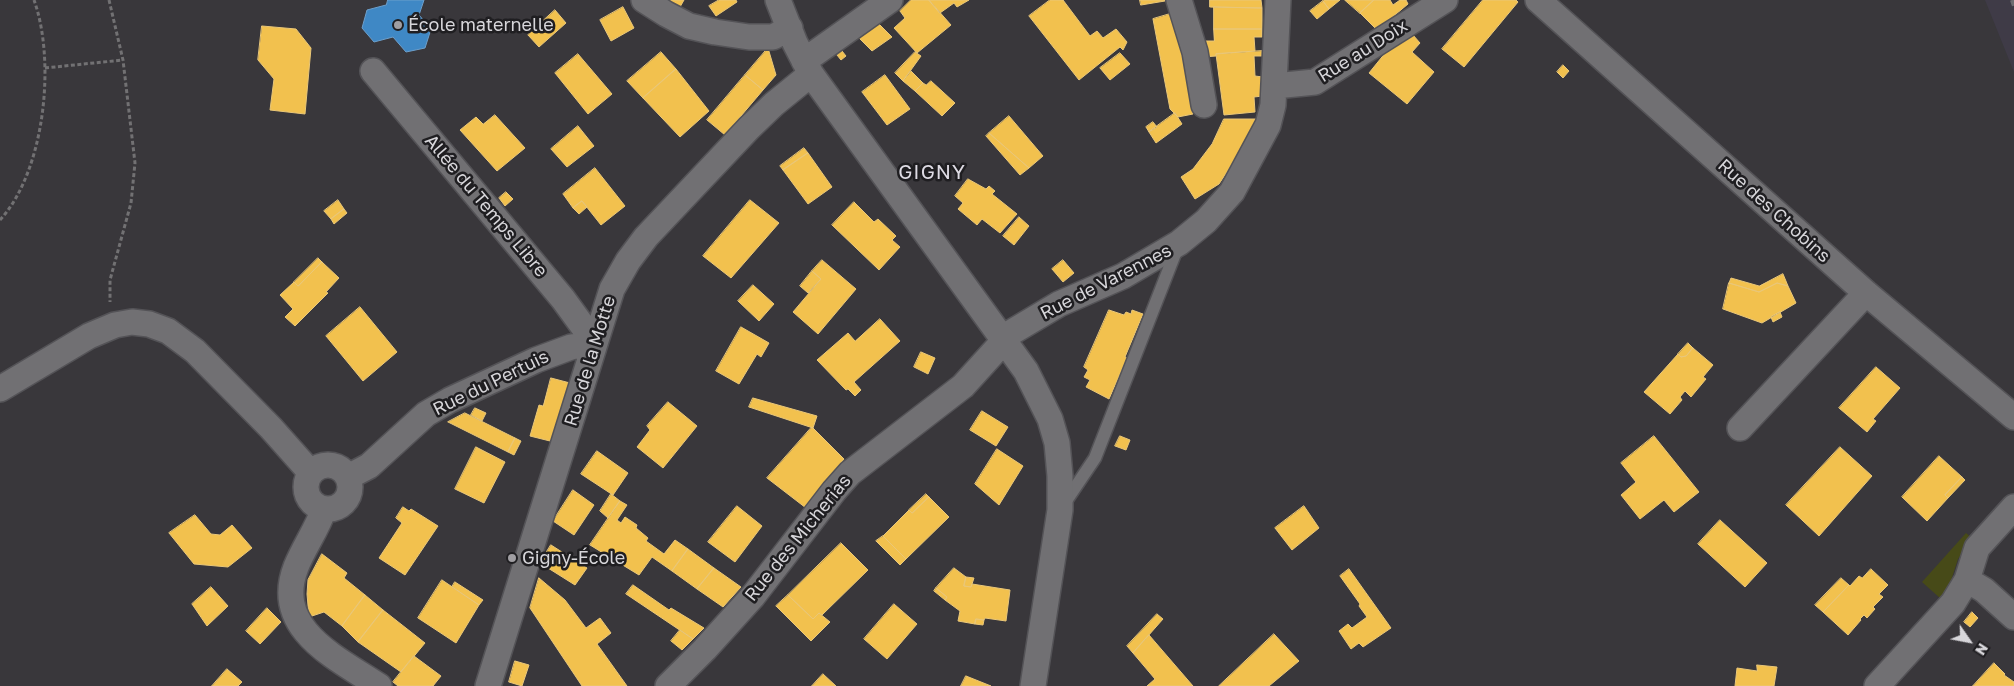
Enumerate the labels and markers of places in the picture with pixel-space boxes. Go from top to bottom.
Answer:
place label: École maternelle [408,14,554,36]
marker: École maternelle [392,19,404,31]
place label: Gigny-École [522,547,625,569]
marker: Gigny-École [506,552,518,564]

